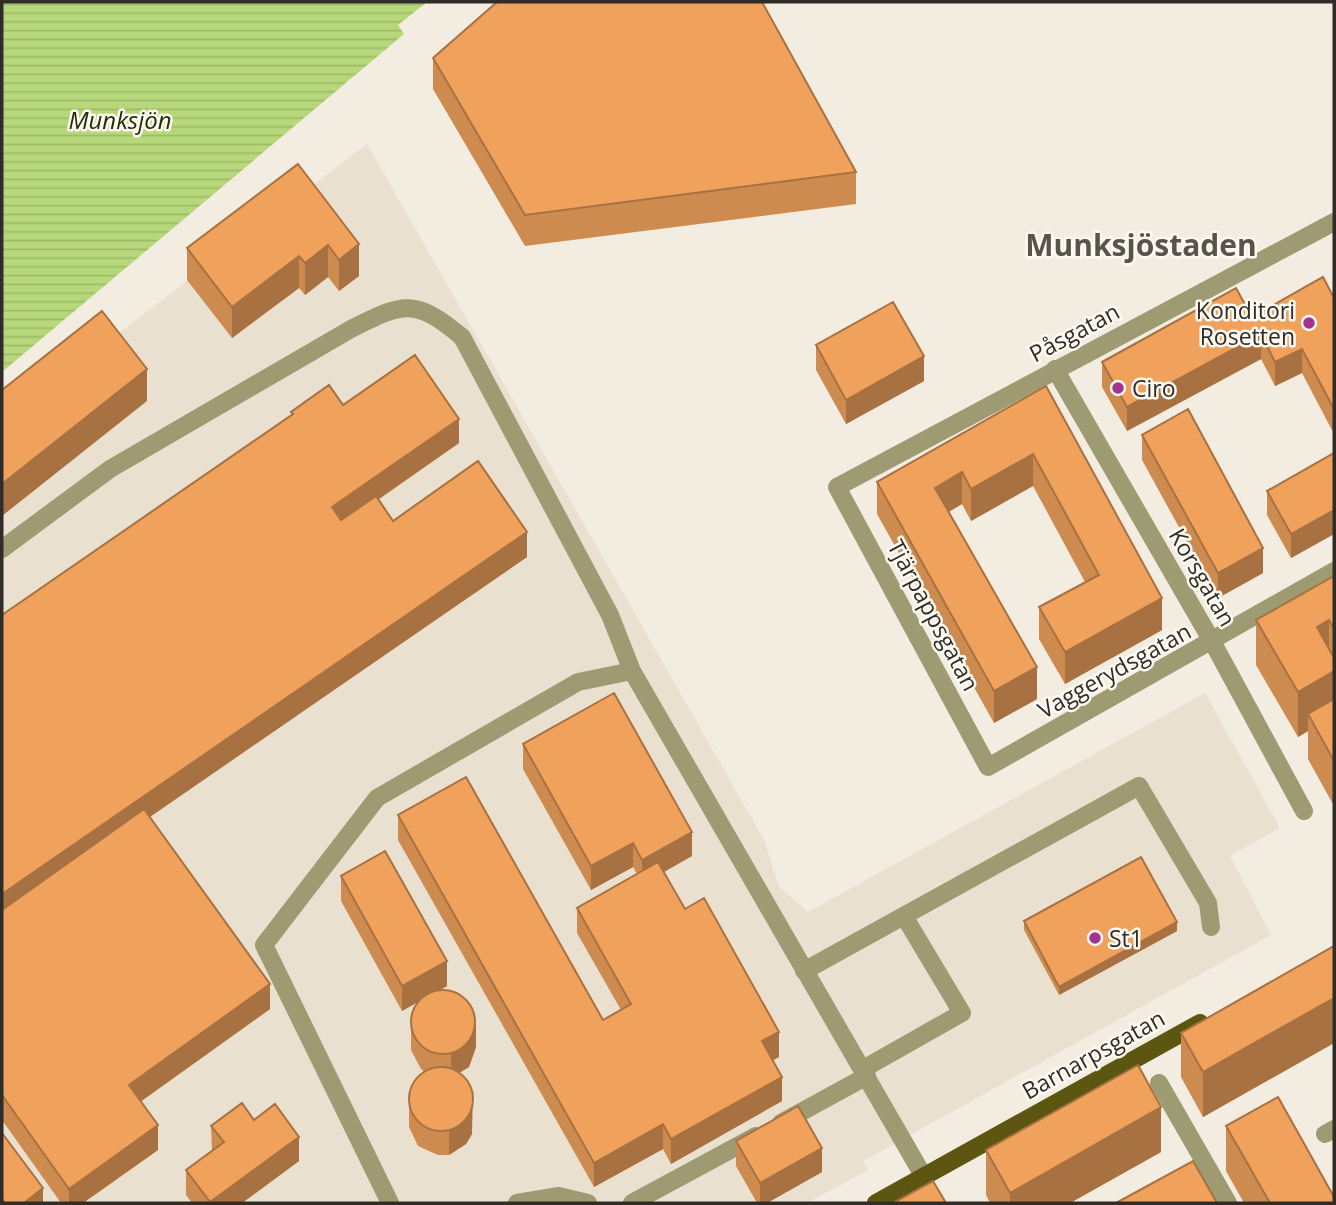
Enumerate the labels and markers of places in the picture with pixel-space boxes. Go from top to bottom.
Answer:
place label: Konditori Rosetten [1196,294,1295,352]
marker: Konditori Rosetten [1301,315,1317,331]
place label: Ciro [1132,372,1176,404]
marker: Ciro [1110,380,1126,396]
place label: St1 [1109,922,1143,954]
marker: St1 [1087,930,1103,946]

